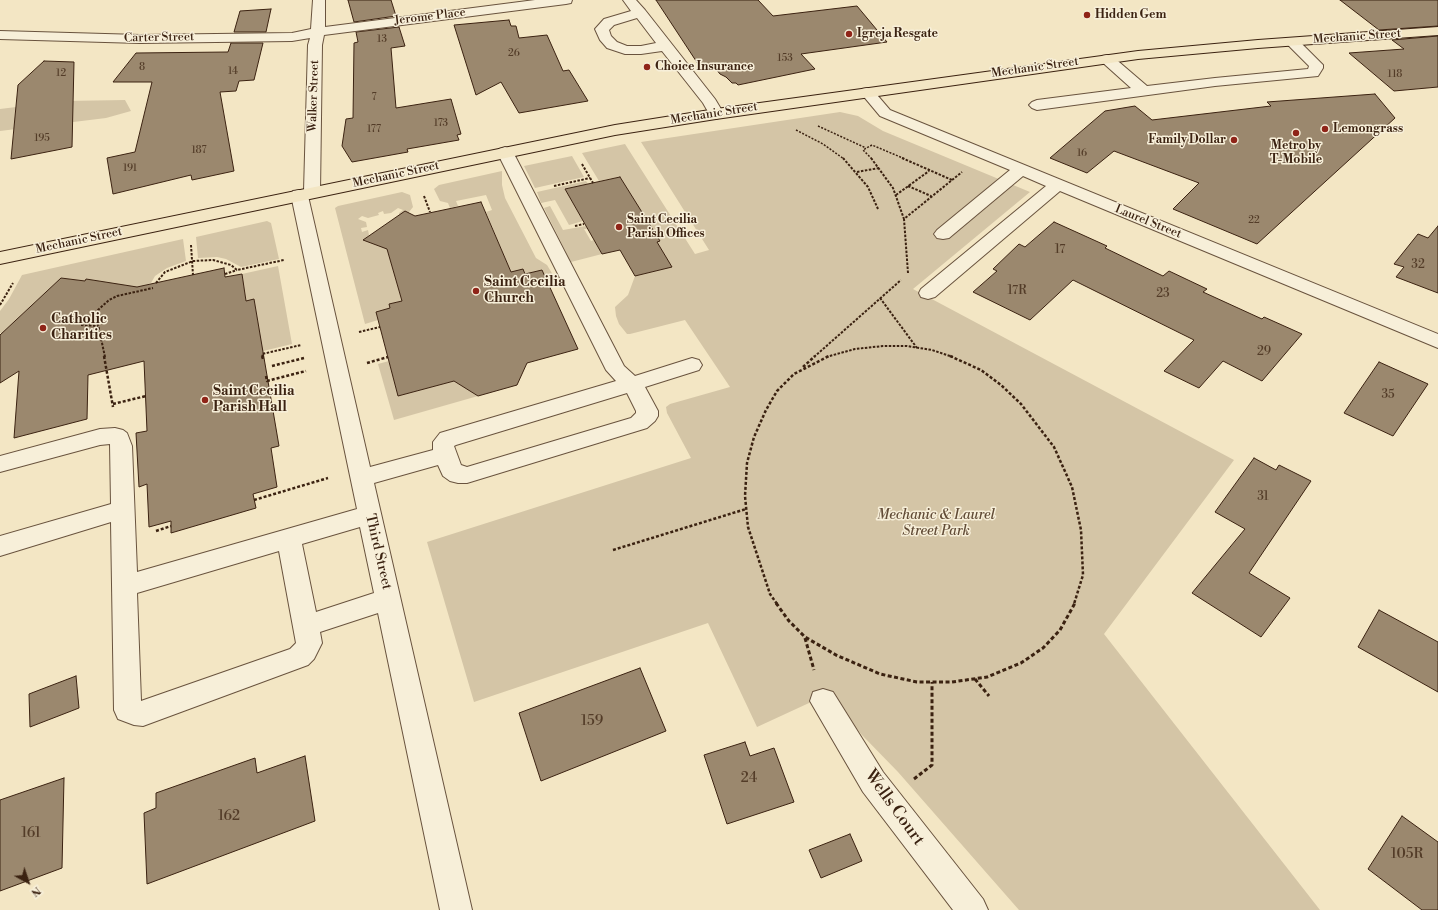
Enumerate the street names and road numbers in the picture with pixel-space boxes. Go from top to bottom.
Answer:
street label: Jerome Place [393,5,467,29]
street label: Mechanic Street [1313,27,1401,47]
street label: Carter Street [124,30,194,46]
street label: Mechanic Street [990,55,1080,81]
street label: Walker Street [306,60,322,132]
street label: Mechanic Street [669,100,759,128]
street label: Mechanic Street [351,159,441,191]
street label: Laurel Street [1113,202,1183,242]
street label: Mechanic Street [34,225,124,257]
street label: Third Street [361,512,395,592]
street label: Wells Court [860,766,928,850]

